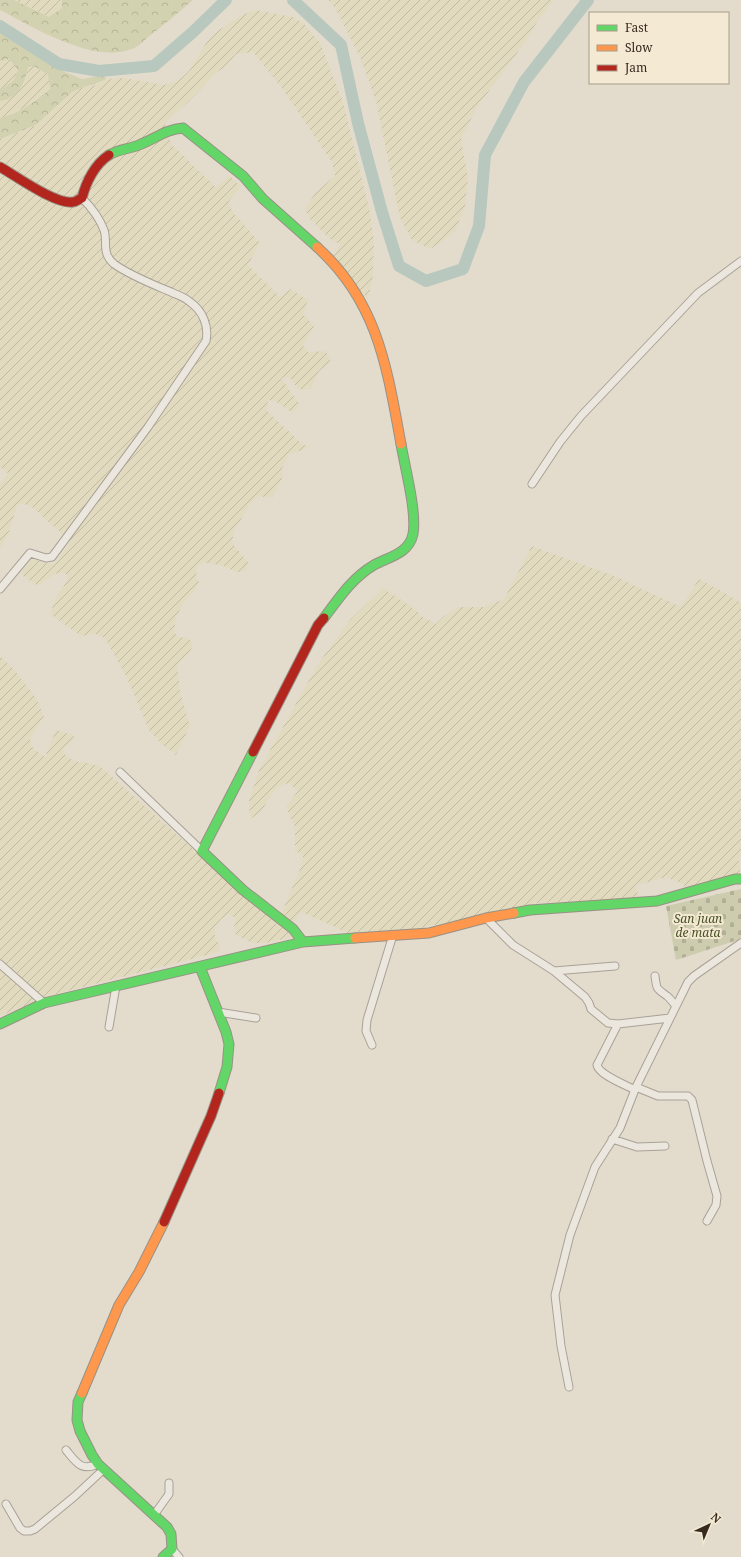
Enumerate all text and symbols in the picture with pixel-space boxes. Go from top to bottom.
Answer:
legend [589,12,729,84]
text: Fast [625,19,648,36]
text: Slow [625,39,653,56]
text: Jam [624,59,647,76]
park label: San juan de mata [674,910,722,941]
north arrow [689,1505,729,1545]
text: N [708,1509,725,1526]

